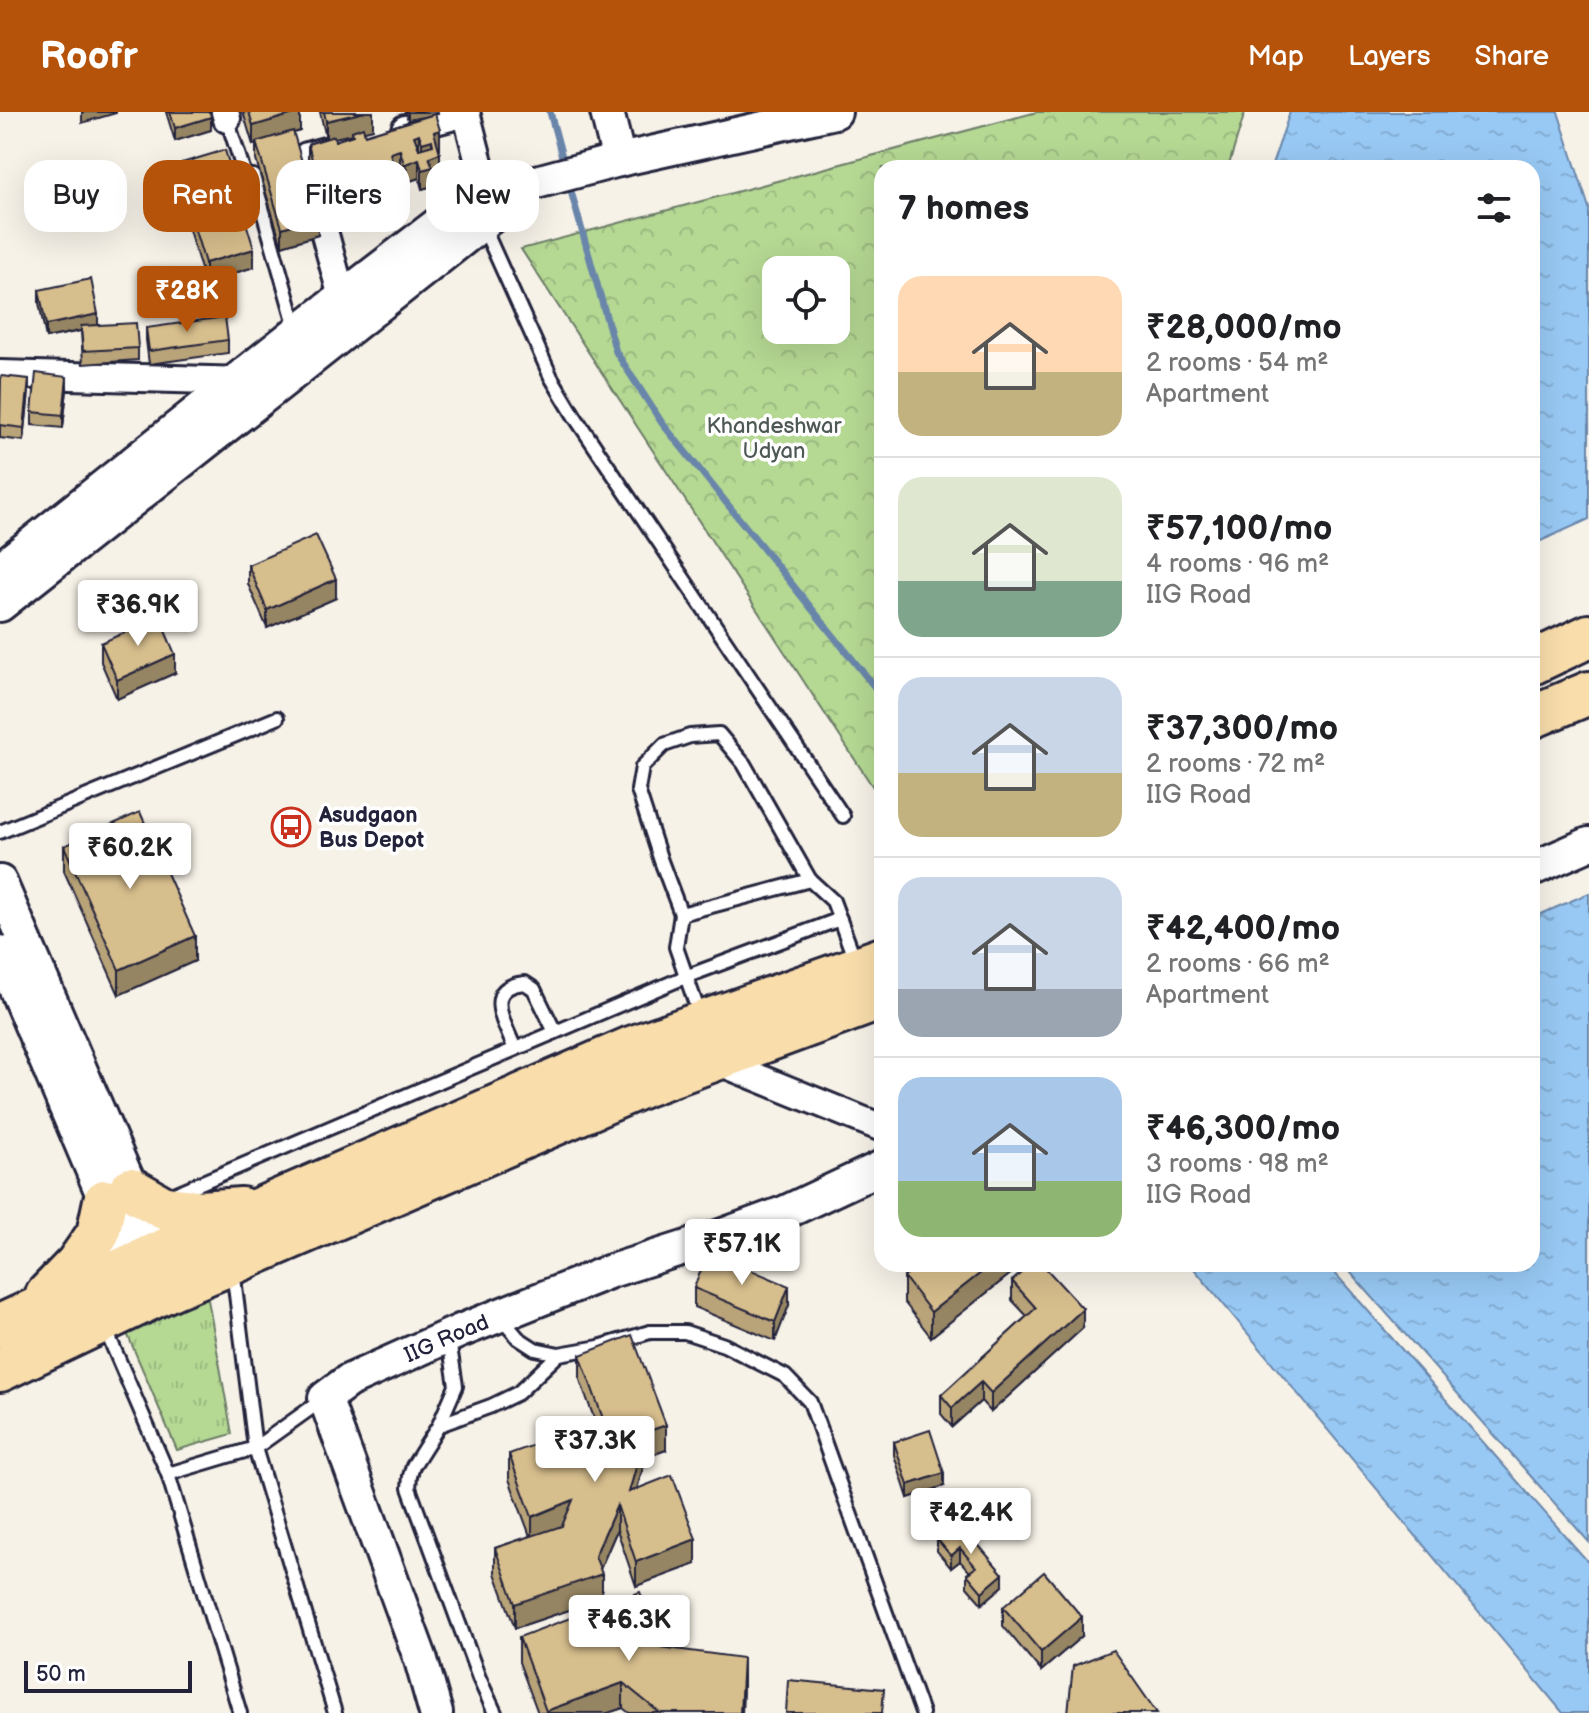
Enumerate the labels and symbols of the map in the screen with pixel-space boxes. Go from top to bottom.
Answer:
pin: ₹28K [140,266,234,334]
park label: Khandeshwar Udyan [707,413,842,465]
pin: ₹36.9K [73,580,203,648]
place label: Asudgaon Bus Depot [318,802,425,854]
bus stop icon: Asudgaon Bus Depot [270,806,312,848]
pin: ₹60.2K [65,823,195,891]
pin: ₹57.1K [677,1219,807,1287]
street label: IIG Road [400,1309,493,1369]
pin: ₹37.3K [530,1416,660,1484]
pin: ₹42.4K [906,1488,1036,1556]
pin: ₹46.3K [564,1595,694,1663]
scale bar [24,1657,192,1693]

